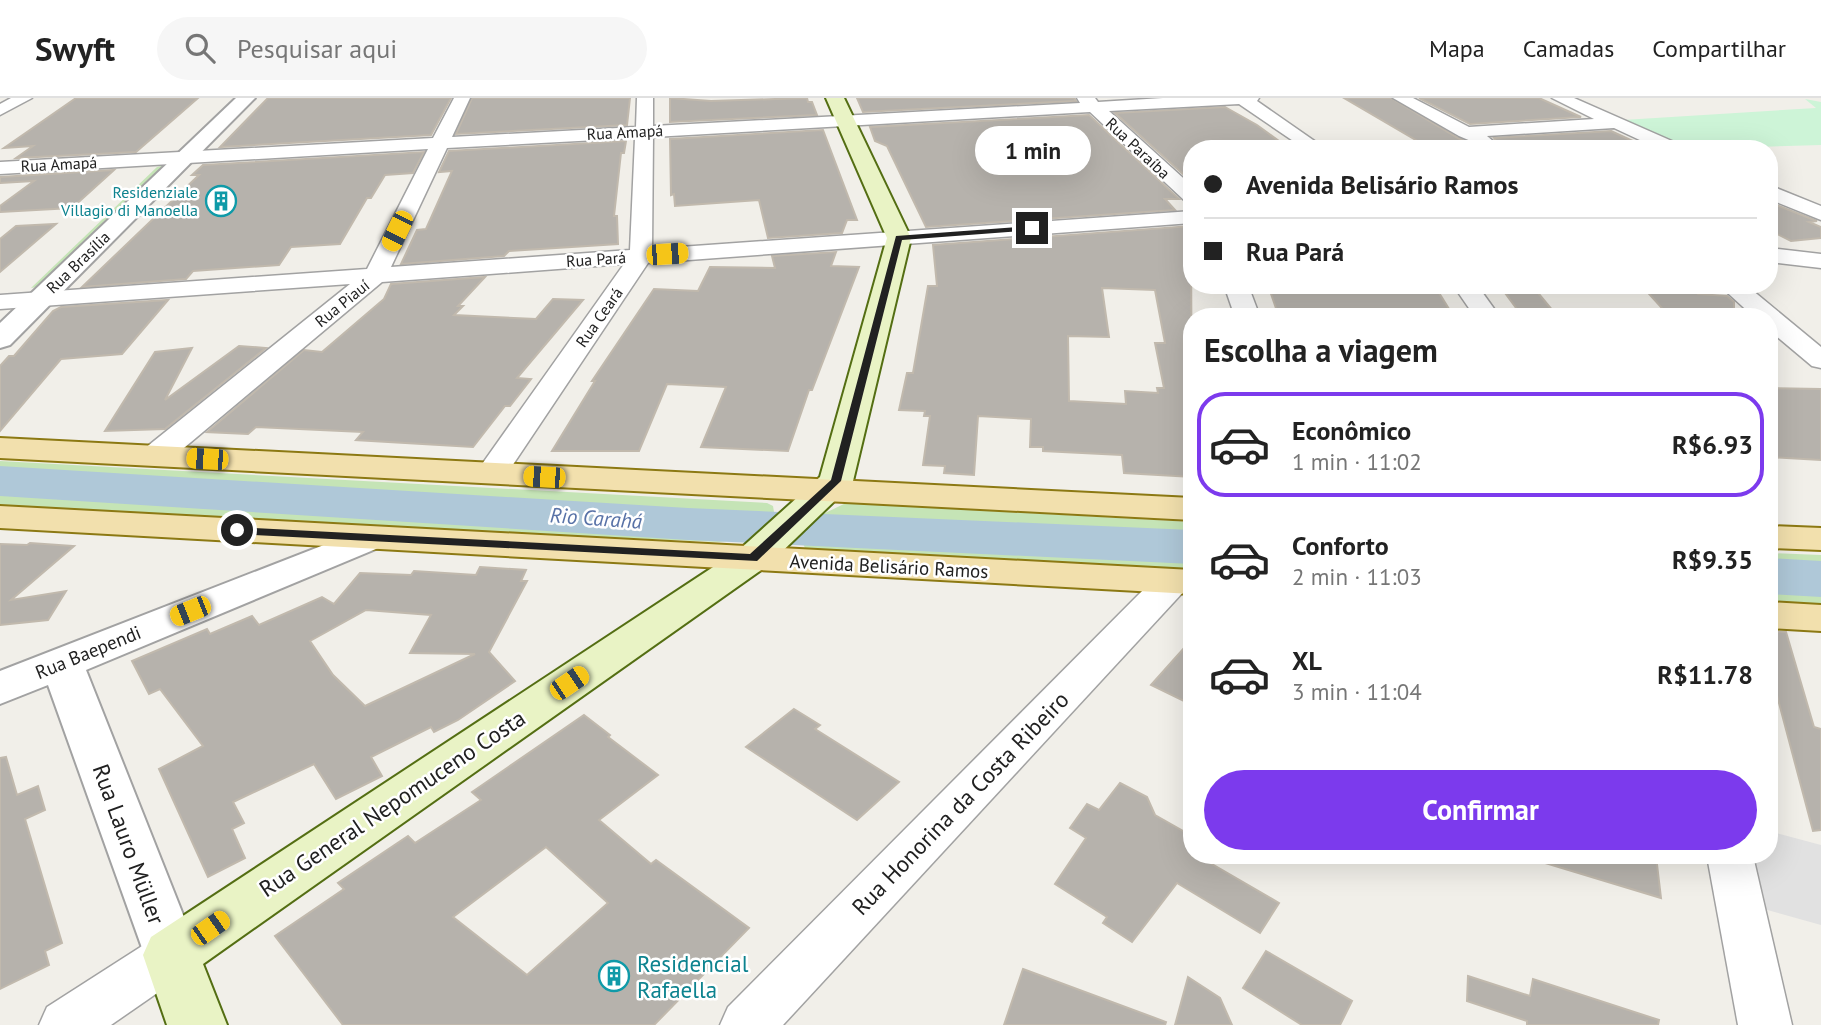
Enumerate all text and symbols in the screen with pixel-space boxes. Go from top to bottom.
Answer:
search box [157,17,647,80]
text: Swyft [35,27,115,70]
icon: search [181,29,219,67]
text: Pesquisar aqui [237,32,397,65]
text: Mapa [1429,33,1485,64]
text: Camadas [1523,33,1614,64]
text: Compartilhar [1652,33,1786,64]
street label: Rua Paraíba [1102,113,1174,183]
street label: Rua Amapá [586,120,664,144]
callout: 1 min [974,127,1090,176]
text: 1 min [1005,136,1061,165]
street label: Rua Amapá [20,152,98,176]
text: Avenida Belisário Ramos [1246,168,1519,201]
place label: Residenziale Villagio di Manoella [60,182,198,220]
building icon: Residenziale Villagio di Manoella [204,184,238,218]
car [379,208,416,254]
route end [1016,212,1048,244]
street label: Rua Brasília [42,227,114,297]
text: Rua Pará [1246,235,1344,268]
car [646,242,689,266]
street label: Rua Pará [565,247,627,271]
street label: Rua Piauí [311,275,373,331]
street label: Rua Ceará [571,283,627,351]
text: Escolha a viagem [1204,329,1438,371]
icon: car [1208,413,1271,476]
text: Econômico [1292,414,1411,447]
text: R$6.93 [1672,428,1753,461]
car [186,447,229,471]
text: 1 min · 11:02 [1292,447,1422,476]
car [523,465,566,489]
water label: Rio Carahá [549,501,644,535]
route start [221,514,253,546]
icon: car [1208,528,1271,591]
text: Conforto [1292,529,1389,562]
text: R$9.35 [1672,543,1753,576]
street label: Avenida Belisário Ramos [789,549,989,583]
text: 2 min · 11:03 [1292,562,1422,591]
car [167,593,214,629]
street label: Rua Baependi [32,620,144,684]
icon: car [1208,643,1271,706]
text: XL [1292,644,1322,677]
text: R$11.78 [1657,658,1753,691]
car [546,663,593,703]
text: 3 min · 11:04 [1292,677,1422,706]
street label: Rua Honorina da Costa Ribeiro [845,685,1075,921]
street label: Rua General Nepomuceno Costa [253,703,531,903]
street label: Rua Lauro Müller [87,760,171,928]
button: Confirmar [1204,770,1757,850]
car [187,907,234,949]
place label: Residencial Rafaella [637,949,749,1004]
building icon: Residencial Rafaella [597,959,631,993]

